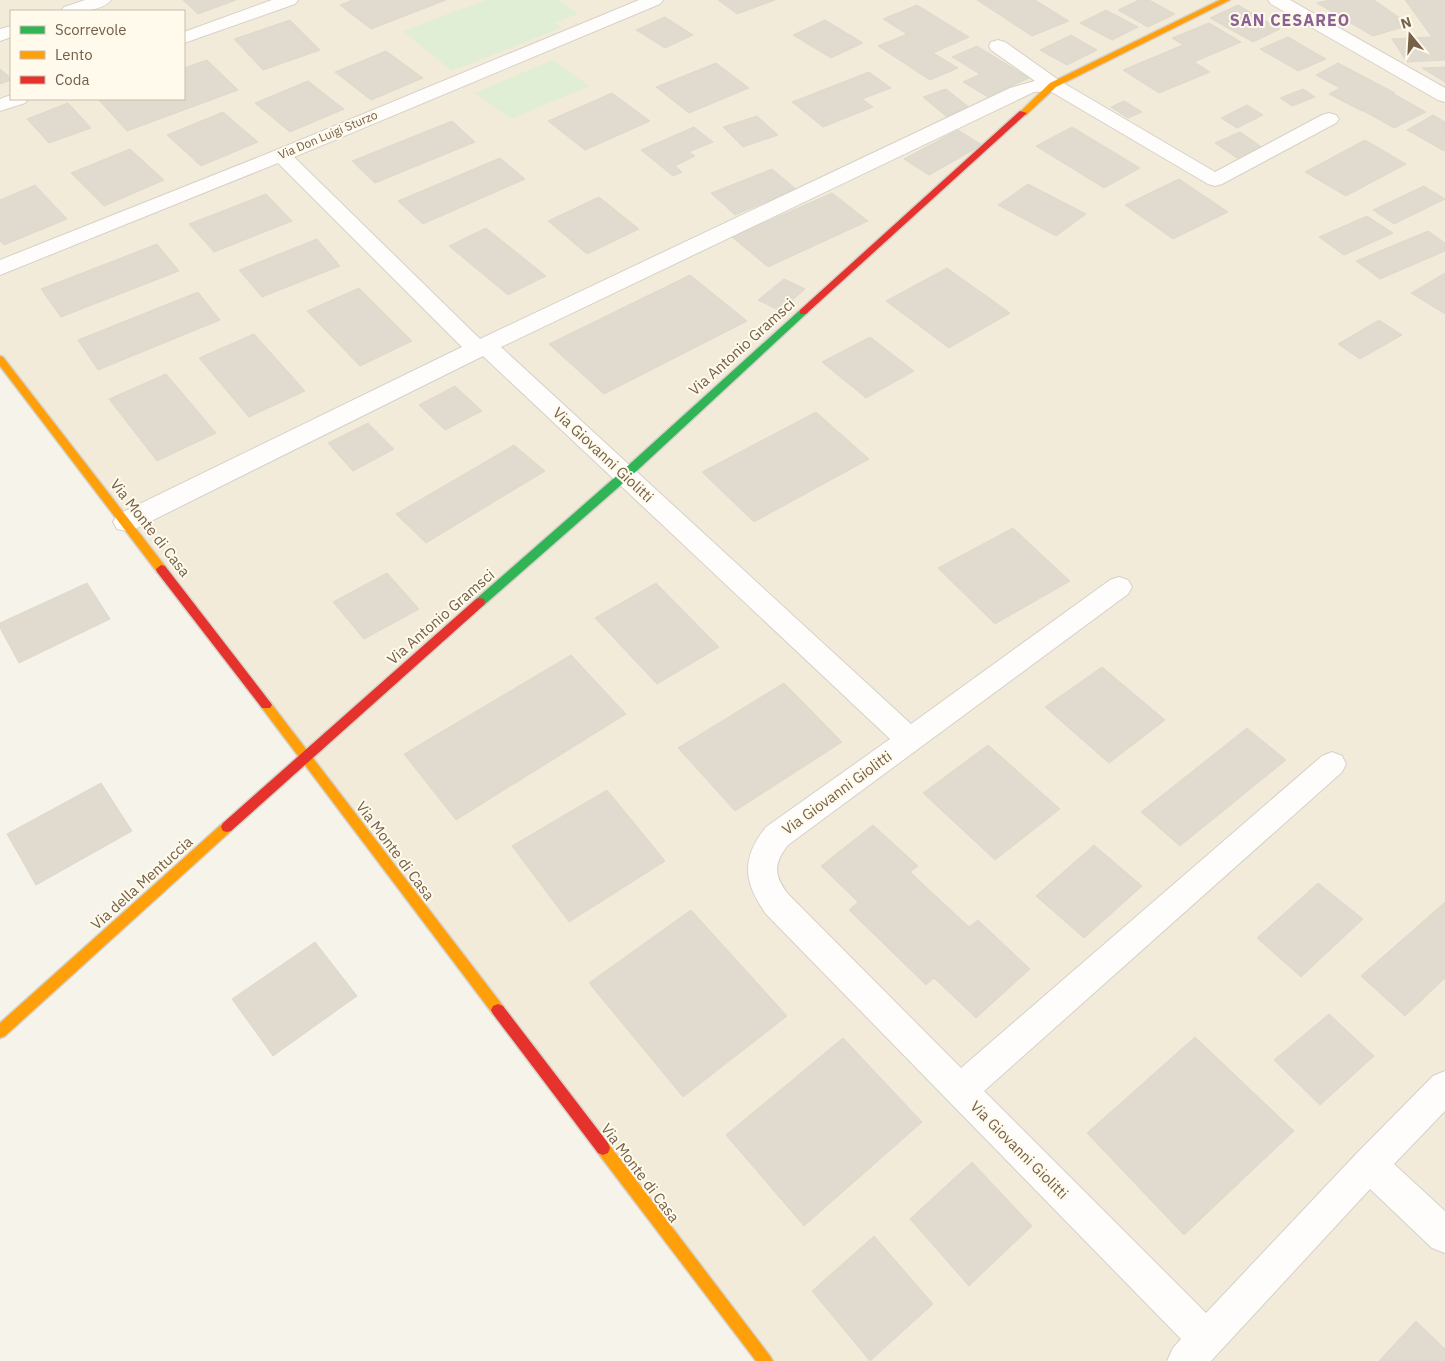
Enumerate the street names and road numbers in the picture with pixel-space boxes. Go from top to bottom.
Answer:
street label: Via Don Luigi Sturzo [276,107,380,162]
street label: Via Antonio Gramsci [685,294,799,399]
street label: Via Giovanni Giolitti [549,403,658,506]
street label: Via Monte di Casa [106,475,195,580]
street label: Via Antonio Gramsci [383,565,498,668]
street label: Via Giovanni Giolitti [778,746,895,839]
street label: Via Monte di Casa [352,797,439,904]
street label: Via della Mentuccia [87,832,197,933]
street label: Via Giovanni Giolitti [966,1097,1072,1203]
street label: Via Monte di Casa [597,1119,684,1226]

